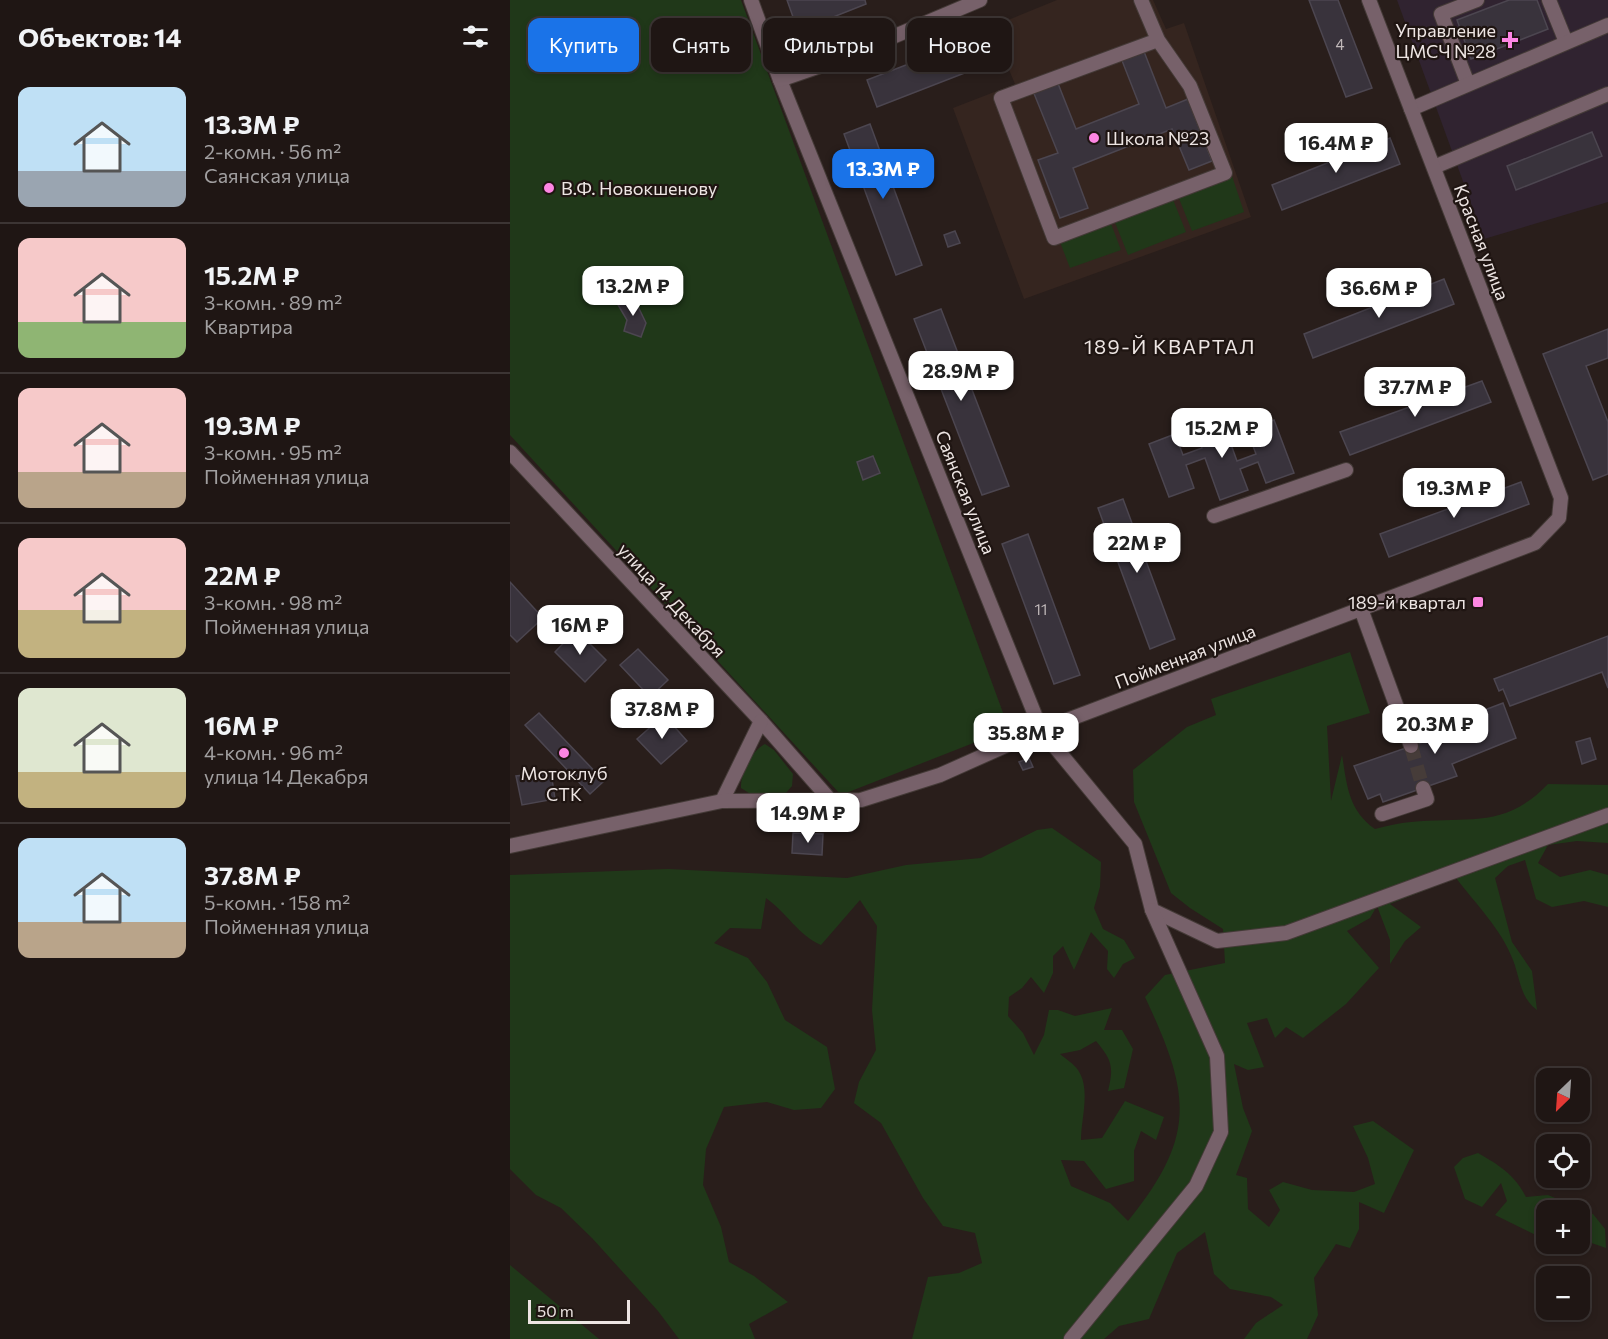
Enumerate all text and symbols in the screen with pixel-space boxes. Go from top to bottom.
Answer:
chip: Купить [528,18,639,72]
chip: Снять [651,18,751,72]
chip: Фильтры [763,18,895,72]
chip: Новое [907,18,1012,72]
place label: Управление ЦМСЧ №28 [1395,19,1496,62]
icon: filters [459,20,492,53]
text: Объектов: 14 [18,21,182,52]
marker: Управление ЦМСЧ №28 [1501,31,1519,49]
house number: 4 [1336,35,1345,53]
text: 13.3M ₽ [204,108,300,139]
icon: home [66,111,138,183]
pin: 16.4M ₽ [1281,123,1391,174]
place label: Школа №23 [1106,127,1209,149]
text: 16.4M ₽ [1299,130,1373,154]
marker: Школа №23 [1087,131,1101,145]
text: 2-комн. · 56 m² [204,139,341,163]
pin: 13.3M ₽ [828,149,938,200]
text: 13.3M ₽ [846,156,920,180]
text: Саянская улица [204,163,350,187]
place label: В.Ф. Новокшенову [561,177,717,199]
marker: В.Ф. Новокшенову [542,181,556,195]
street label: Красная улица [1450,181,1514,303]
text: 15.2M ₽ [204,259,299,290]
icon: home [66,262,138,334]
pin: 13.2M ₽ [578,266,688,317]
pin: 36.6M ₽ [1324,268,1434,319]
text: 13.2M ₽ [596,273,670,297]
text: 36.6M ₽ [1340,275,1418,299]
text: 3-комн. · 89 m² [204,290,342,314]
text: Квартира [204,314,293,338]
district label: 189-Й КВАРТАЛ [1084,334,1256,358]
pin: 28.9M ₽ [906,351,1016,402]
text: 28.9M ₽ [923,358,999,382]
pin: 37.7M ₽ [1360,367,1470,418]
text: 37.7M ₽ [1378,374,1452,398]
pin: 15.2M ₽ [1167,408,1277,459]
text: 19.3M ₽ [204,409,301,440]
icon: home [66,412,138,484]
text: 15.2M ₽ [1185,415,1259,439]
street label: Саянская улица [931,427,1001,557]
text: 3-комн. · 95 m² [204,440,342,464]
text: Пойменная улица [204,464,369,488]
pin: 19.3M ₽ [1399,468,1509,519]
text: 19.3M ₽ [1417,475,1491,499]
pin: 22M ₽ [1095,523,1179,574]
text: 22M ₽ [1107,530,1167,554]
street label: улица 14 Декабря [613,538,731,662]
text: 22M ₽ [204,559,281,590]
icon: home [66,562,138,634]
text: 3-комн. · 98 m² [204,590,342,614]
place label: 189-й квартал [1348,591,1466,613]
marker: 189-й квартал [1471,595,1485,609]
house number: 11 [1035,600,1047,618]
pin: 16M ₽ [538,605,622,656]
text: 16M ₽ [551,612,609,636]
text: Пойменная улица [204,614,369,638]
street label: Пойменная улица [1112,619,1258,693]
pin: 37.8M ₽ [607,689,717,740]
text: 37.8M ₽ [625,696,699,720]
pin: 20.3M ₽ [1380,704,1490,755]
text: 16M ₽ [204,709,279,740]
text: 20.3M ₽ [1396,711,1474,735]
icon: home [66,712,138,784]
pin: 35.8M ₽ [971,713,1081,764]
text: 35.8M ₽ [988,720,1064,744]
text: 4-комн. · 96 m² [204,740,343,764]
marker: Мотоклуб СТК [557,746,571,760]
place label: Мотоклуб СТК [520,762,608,805]
text: улица 14 Декабря [204,764,369,788]
pin: 14.9M ₽ [753,793,863,844]
text: 14.9M ₽ [771,800,845,824]
text: 37.8M ₽ [204,859,301,890]
icon: home [66,862,138,934]
text: 5-комн. · 158 m² [204,890,350,914]
text: Пойменная улица [204,914,369,938]
north arrow [1536,1068,1590,1122]
map controls [1536,1068,1590,1320]
button: locate [1536,1134,1590,1188]
button: + [1536,1200,1590,1254]
button: − [1536,1266,1590,1320]
scale bar [528,1297,630,1324]
text: 50 m [537,1301,574,1320]

